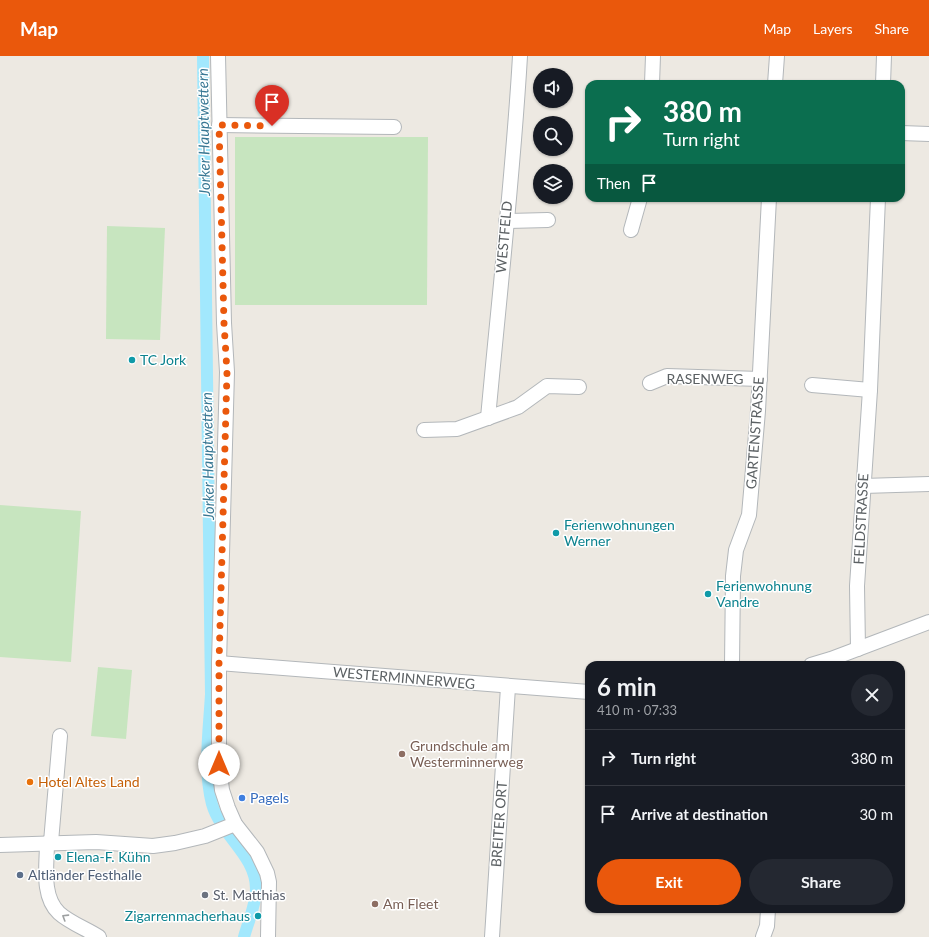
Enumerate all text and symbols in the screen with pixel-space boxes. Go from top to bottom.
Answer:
text: Map [20,17,58,40]
text: Map [763,20,791,37]
text: Layers [813,20,853,37]
text: Share [875,20,909,37]
water label: Jorker Hauptwettern [193,68,213,197]
map controls [533,68,573,204]
button: sound [533,68,573,108]
pin [255,85,289,126]
icon: arrive [261,91,283,113]
text: 380 m [663,94,742,128]
icon: right [597,96,649,148]
button: search [533,116,573,156]
text: Turn right [663,128,740,150]
button: layers [533,164,573,204]
icon: arrive [638,172,660,194]
text: Then [597,174,630,192]
street label: WESTFELD [492,200,515,274]
place label: TC Jork [140,351,187,368]
marker: TC Jork [127,355,137,365]
street label: RASENWEG [666,370,744,387]
street label: GARTENSTRASSE [742,376,767,490]
water label: Jorker Hauptwettern [197,392,217,521]
street label: FELDSTRASSE [850,473,871,565]
place label: Ferienwohnungen Werner [564,516,675,549]
marker: Ferienwohnungen Werner [551,528,561,538]
place label: Ferienwohnung Vandre [716,577,812,610]
marker: Ferienwohnung Vandre [703,589,713,599]
street label: WESTERMINNERWEG [332,663,476,692]
text: 6 min [597,672,657,701]
button: close [851,674,893,716]
text: 410 m · 07:33 [597,702,677,718]
place label: Grundschule am Westerminnerweg [410,737,523,770]
position arrow [198,743,240,785]
icon: right [597,747,619,769]
marker: Grundschule am Westerminnerweg [397,749,407,759]
text: Turn right [631,749,696,767]
text: 380 m [851,749,893,767]
place label: Hotel Altes Land [38,773,140,790]
marker: Hotel Altes Land [25,777,35,787]
street label: BREITER ORT [487,780,510,868]
place label: Pagels [250,789,289,806]
marker: Pagels [237,793,247,803]
icon: arrive [597,803,619,825]
text: Arrive at destination [631,805,768,823]
text: 30 m [859,805,893,823]
place label: Elena-F. Kühn [66,848,151,865]
marker: Elena-F. Kühn [53,852,63,862]
button: Exit [597,859,741,905]
button: Share [749,859,893,905]
place label: Altländer Festhalle [28,866,142,883]
marker: Altländer Festhalle [15,870,25,880]
place label: St. Matthias [213,886,286,903]
marker: St. Matthias [200,890,210,900]
place label: Am Fleet [383,895,438,912]
marker: Am Fleet [370,899,380,909]
place label: Zigarrenmacherhaus [125,907,250,924]
marker: Zigarrenmacherhaus [253,911,263,921]
one-way arrow [63,915,70,922]

